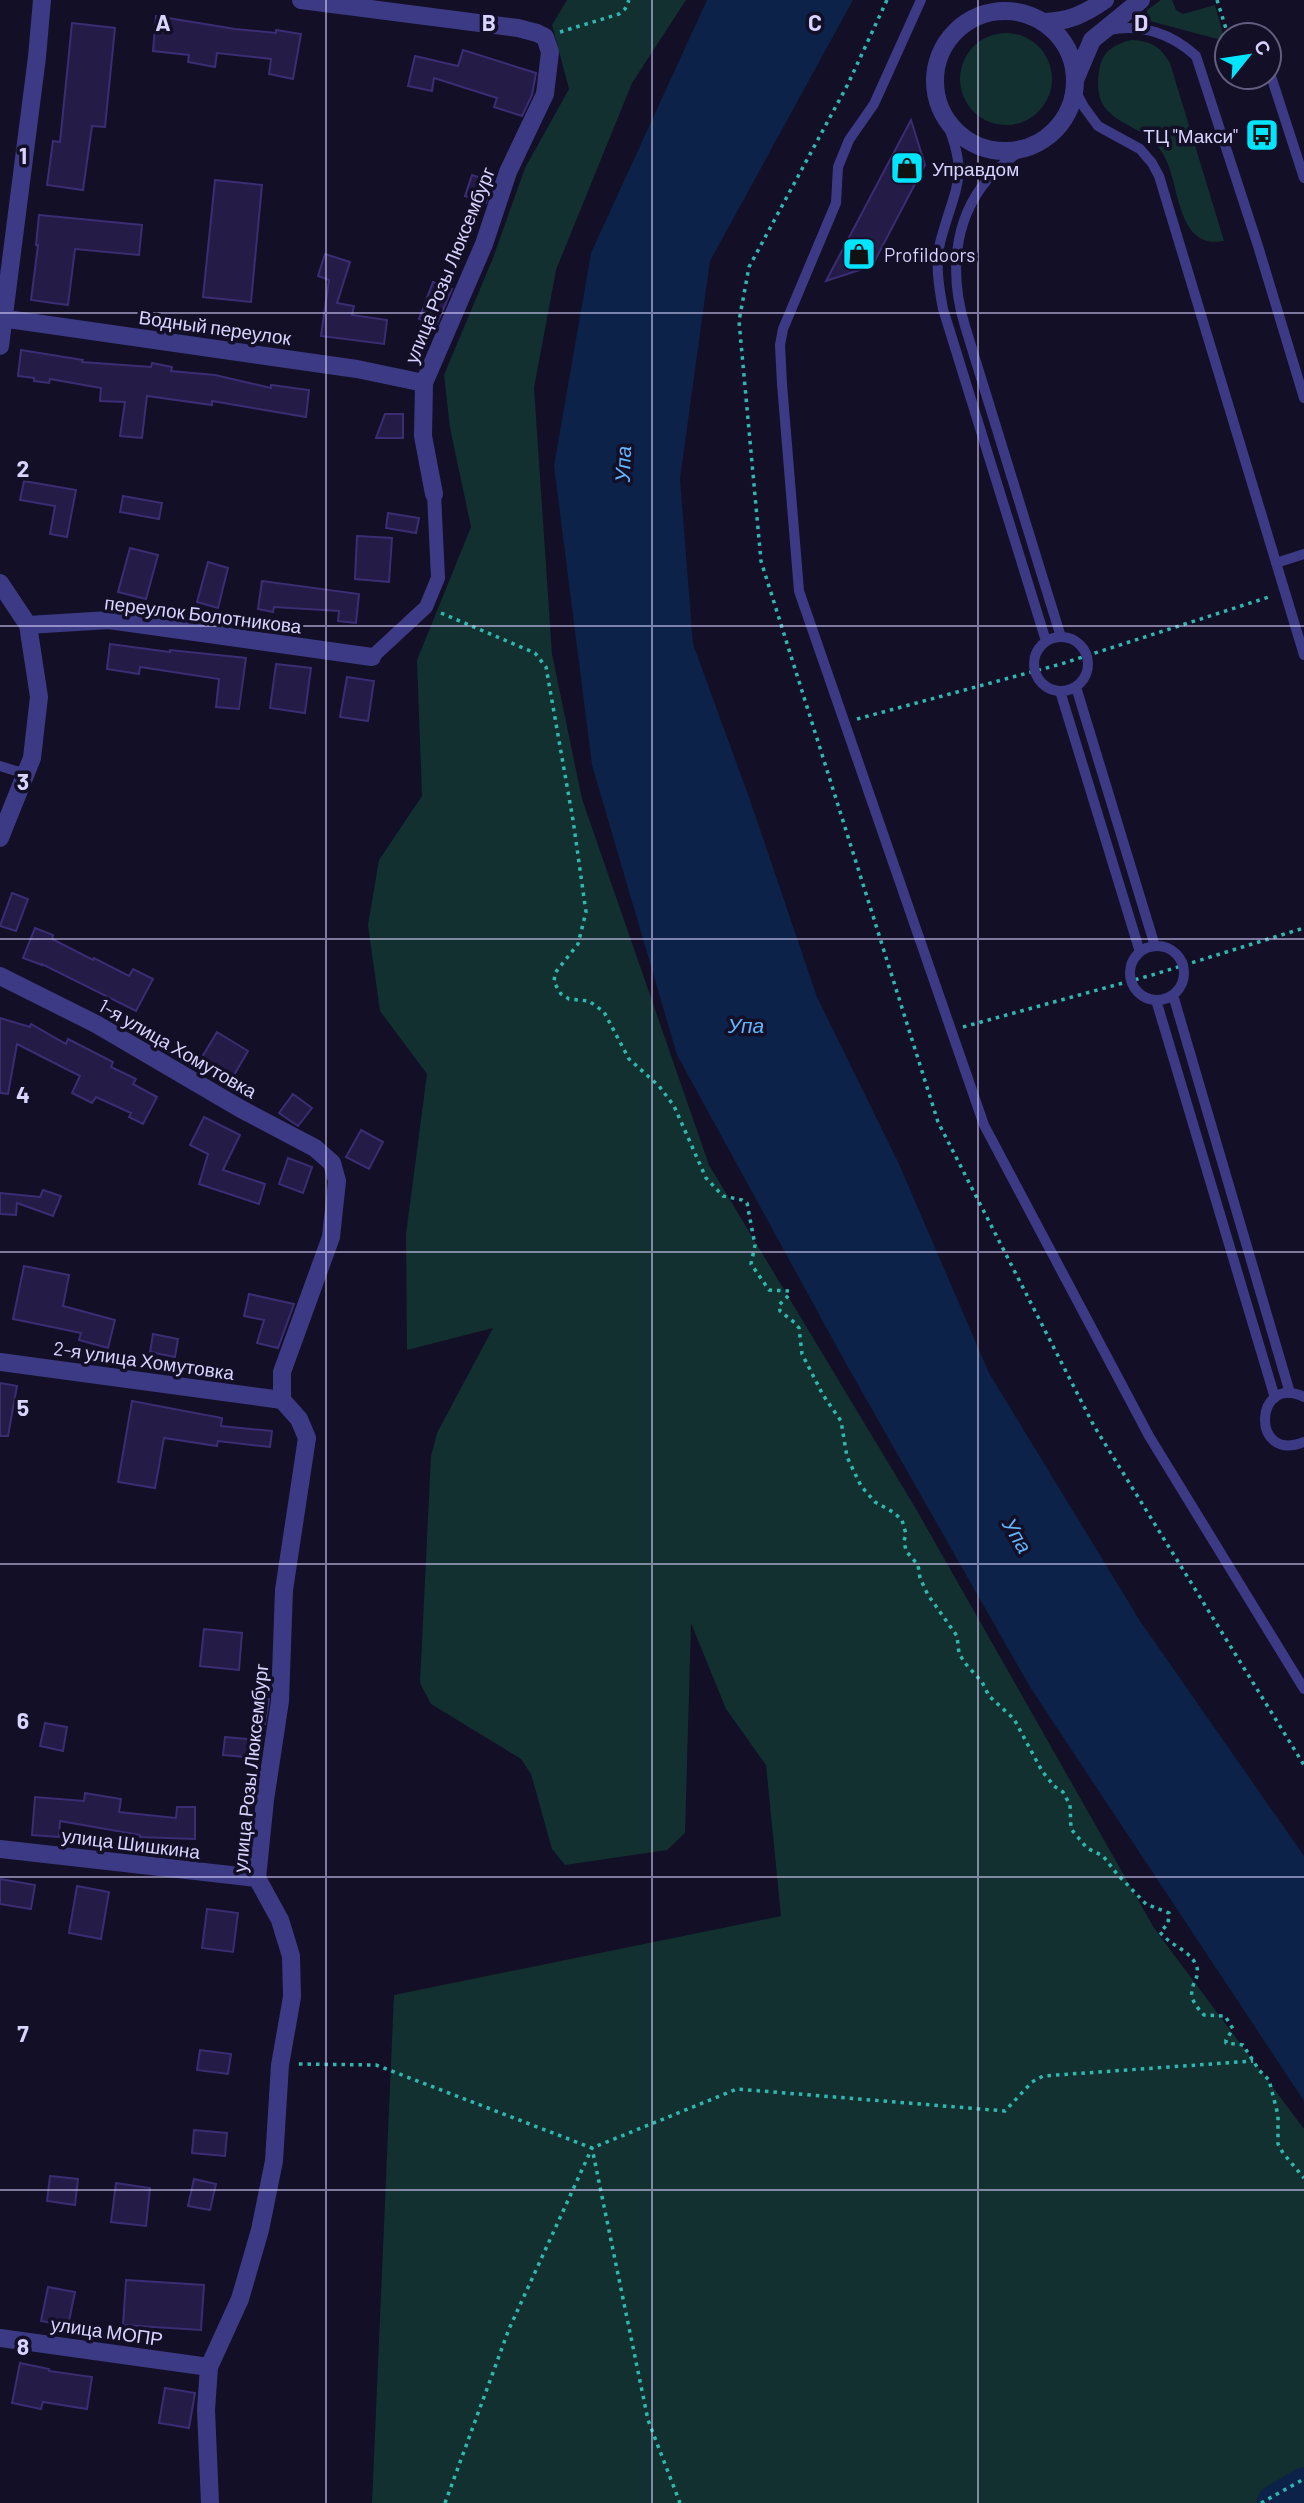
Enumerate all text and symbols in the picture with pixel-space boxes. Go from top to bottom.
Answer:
text: A [155,8,171,36]
text: B [482,8,496,36]
text: C [808,8,822,36]
text: D [1134,8,1148,36]
north arrow [1213,21,1283,91]
text: С [1250,36,1277,59]
bus stop icon: ТЦ "Макси" [1243,116,1281,154]
place label: ТЦ "Макси" [1143,124,1238,147]
text: 1 [19,141,27,169]
shop icon: Управдом [888,149,926,187]
place label: Управдом [932,157,1019,180]
street label: улица Розы Люксембург [399,163,499,367]
shop icon: Profildoors [840,235,878,273]
place label: Profildoors [884,243,976,266]
street label: Водный переулок [137,305,293,349]
water label: Упа [609,445,635,484]
text: 2 [17,454,29,482]
street label: переулок Болотникова [103,591,303,638]
text: 3 [17,767,29,795]
street label: 1-я улица Хомутовка [95,993,261,1103]
water label: Упа [727,1012,764,1037]
text: 4 [16,1080,30,1108]
street label: 2-я улица Хомутовка [52,1336,236,1384]
text: 5 [17,1393,29,1421]
water label: Упа [997,1512,1038,1557]
street label: улица Розы Люксембург [228,1662,272,1874]
text: 6 [17,1706,29,1734]
street label: улица Шишкина [60,1823,202,1863]
text: 7 [17,2019,29,2047]
street label: улица МОПР [49,2312,165,2350]
text: 8 [17,2332,29,2360]

